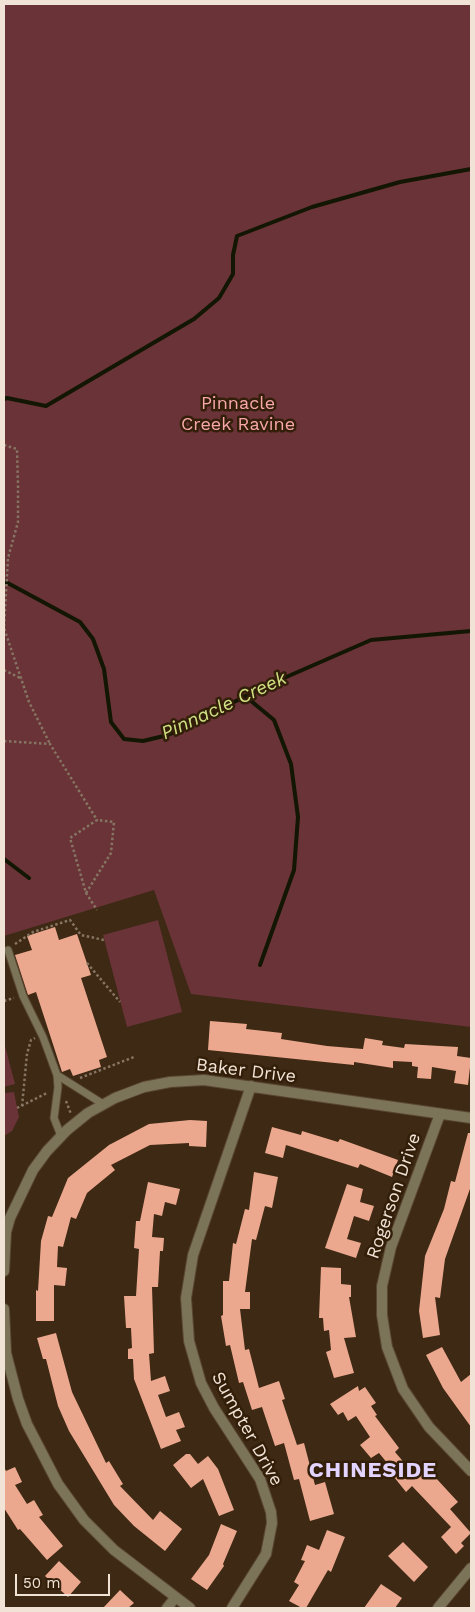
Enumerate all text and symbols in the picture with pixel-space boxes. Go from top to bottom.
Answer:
park label: Pinnacle Creek Ravine [181,393,295,436]
water label: Pinnacle Creek [158,667,290,745]
street label: Baker Drive [195,1054,297,1088]
street label: Rogerson Drive [362,1130,426,1262]
street label: Sumpter Drive [207,1368,287,1490]
district label: CHINESIDE [308,1458,438,1484]
scale bar [18,1564,112,1596]
text: 50 m [23,1574,60,1592]

